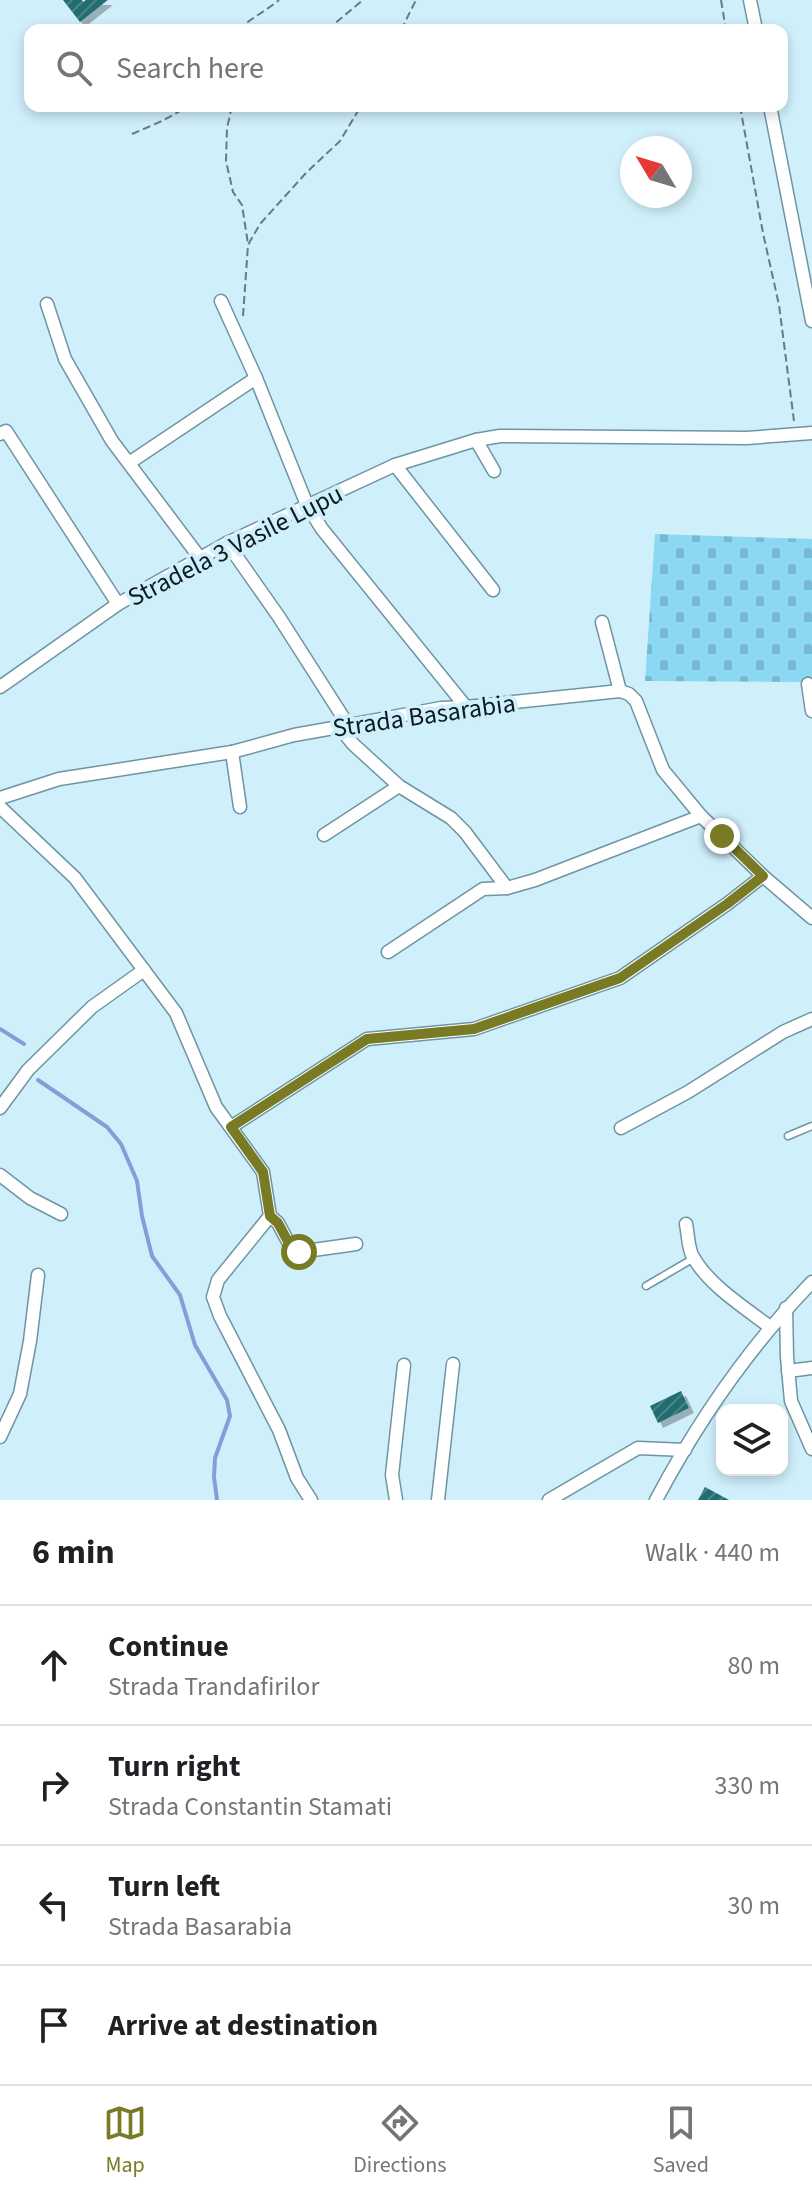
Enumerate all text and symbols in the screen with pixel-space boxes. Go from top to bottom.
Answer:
search box [24,24,788,112]
icon: search [52,46,96,90]
text: Search here [116,47,264,90]
north arrow [620,136,692,208]
street label: Stradela 3 Vasile Lupu [121,475,349,616]
street label: Strada Basarabia [330,684,518,747]
route end [704,818,740,854]
route start [281,1234,317,1270]
map controls [716,1404,788,1476]
button: layers [716,1404,788,1476]
text: 6 min [32,1528,115,1577]
text: Walk · 440 m [645,1534,780,1571]
text: Continue [108,1625,229,1668]
icon: ahead [32,1643,76,1687]
text: 80 m [727,1647,780,1684]
text: Strada Trandafirilor [108,1668,319,1705]
text: Turn right [108,1745,240,1788]
icon: right [32,1763,76,1807]
text: 330 m [714,1767,780,1804]
text: Strada Constantin Stamati [108,1788,392,1825]
text: Turn left [108,1865,220,1908]
icon: left [32,1883,76,1927]
text: 30 m [727,1887,780,1924]
text: Strada Basarabia [108,1908,292,1945]
icon: arrive [32,2003,76,2047]
text: Arrive at destination [108,2004,378,2047]
tab: Map [103,2101,147,2181]
tab: Directions [353,2101,446,2181]
tab: Saved [653,2101,709,2181]

